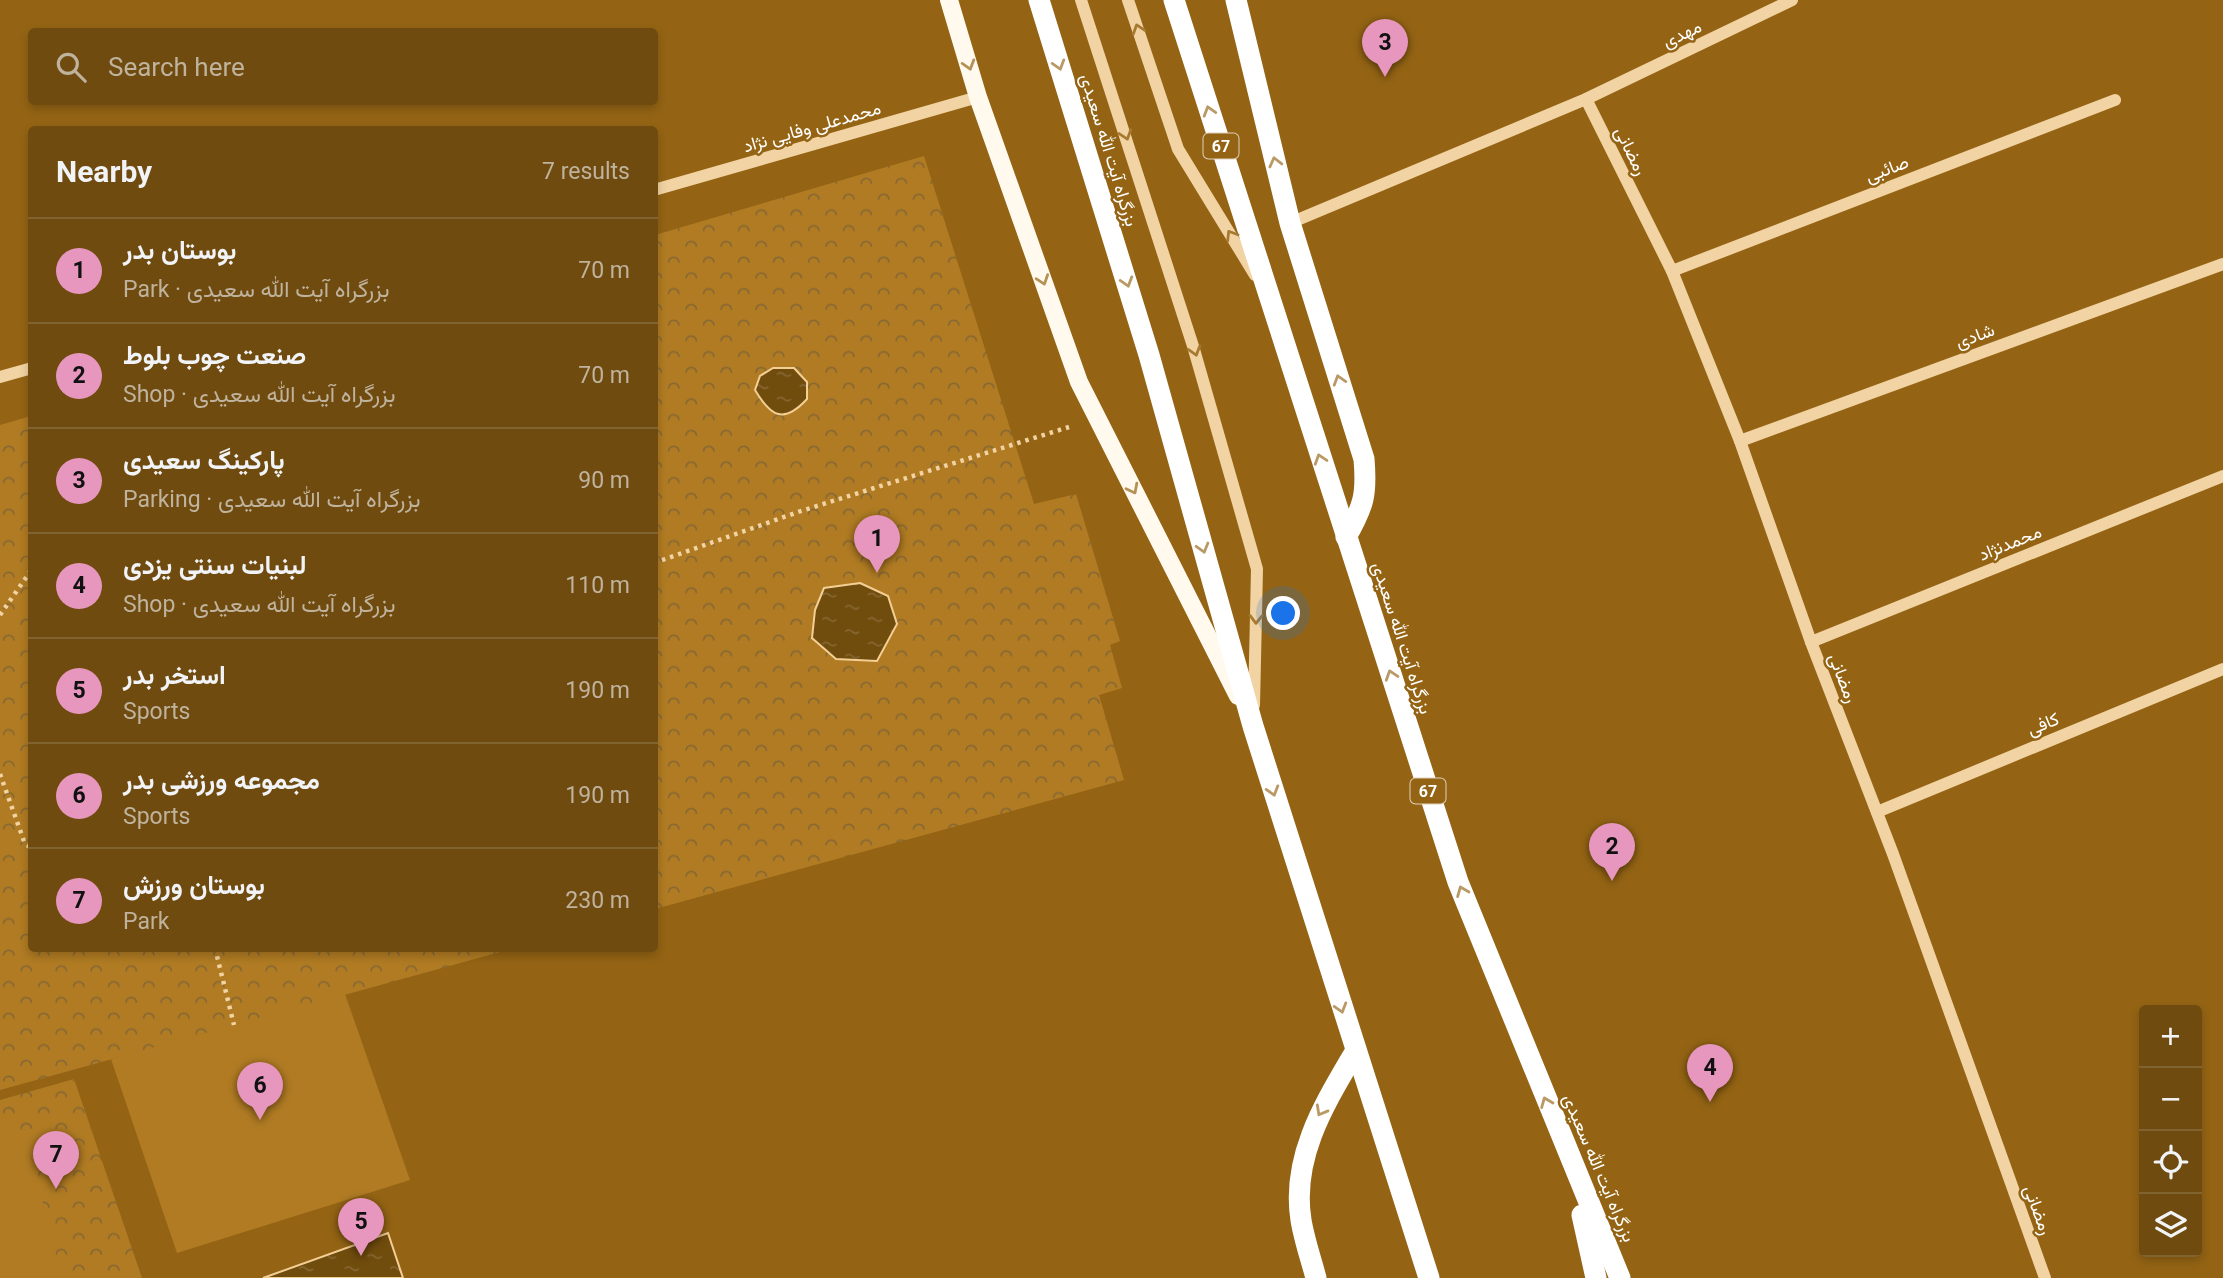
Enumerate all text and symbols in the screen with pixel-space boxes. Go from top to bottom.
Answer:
street label: مهدی [1659,15,1705,53]
pin: 3 [1362,19,1408,77]
one-way arrow [1132,23,1146,35]
search box [28,28,658,105]
icon: search [52,48,90,86]
text: Search here [108,52,245,82]
one-way arrow [1051,58,1065,71]
one-way arrow [960,59,975,71]
street label: بزرگراه آیت الله سعیدی [1075,71,1143,229]
street label: محمدعلی وفایی نژاد [741,97,883,157]
one-way arrow [1203,105,1218,117]
street label: رمضانی [1610,123,1652,179]
one-way arrow [1118,128,1132,140]
road number: 67 [1204,134,1238,158]
street label: صائبی [1862,151,1912,187]
text: Nearby [56,154,152,189]
one-way arrow [1269,156,1283,168]
text: 7 results [542,158,630,185]
one-way arrow [1226,229,1239,242]
text: بوستان بدر [123,235,237,265]
text: 1 [72,257,86,284]
text: 70 m [578,257,630,284]
one-way arrow [1035,274,1049,286]
text: Park · بزرگراه آیت الله سعیدی [123,276,389,303]
one-way arrow [1118,276,1133,288]
street label: شادی [1952,319,1998,353]
text: صنعت چوب بلوط [123,340,306,370]
one-way arrow [1186,345,1201,357]
text: 2 [72,362,86,389]
text: 70 m [578,362,630,389]
one-way arrow [1333,374,1347,387]
text: Shop · بزرگراه آیت الله سعیدی [123,381,395,408]
text: پارکینگ سعیدی [123,445,285,475]
one-way arrow [1314,453,1328,465]
text: 3 [72,467,86,494]
text: 90 m [578,467,630,494]
one-way arrow [1124,482,1138,494]
text: Parking · بزرگراه آیت الله سعیدی [123,486,421,513]
pin: 1 [854,515,900,573]
street label: محمدنژاد [1975,520,2045,566]
one-way arrow [1195,542,1210,554]
text: لبنیات سنتی یزدی [123,550,307,580]
street label: بزرگراه آیت الله سعیدی [1367,559,1437,717]
text: 4 [72,572,86,599]
text: 110 m [565,572,630,599]
text: Shop · بزرگراه آیت الله سعیدی [123,591,395,618]
your location [1266,596,1300,630]
one-way arrow [1248,614,1263,625]
street label: رمضانی [1824,650,1862,706]
text: استخر بدر [123,660,226,690]
one-way arrow [1384,669,1399,681]
text: 5 [72,677,86,704]
text: 190 m [565,677,630,704]
text: Sports [123,698,190,725]
street label: کافی [2024,708,2062,740]
text: مجموعه ورزشی بدر [123,765,320,795]
road number: 67 [1410,778,1446,804]
text: 6 [72,782,86,809]
text: 190 m [565,782,630,809]
one-way arrow [1265,785,1280,797]
text: Sports [123,803,190,830]
pin: 2 [1589,823,1635,881]
text: بوستان ورزش [123,870,265,900]
one-way arrow [1456,886,1470,898]
text: 7 [72,887,86,914]
text: 230 m [565,887,630,914]
text: Park [123,908,169,935]
one-way arrow [1333,1002,1348,1014]
map controls [2139,1005,2202,1257]
button: + [2139,1005,2202,1068]
pin: 4 [1687,1044,1733,1102]
pin: 6 [237,1062,283,1120]
button: − [2139,1068,2202,1131]
street label: بزرگراه آیت الله سعیدی [1558,1091,1640,1245]
one-way arrow [1541,1097,1555,1109]
one-way arrow [1316,1103,1329,1116]
pin: 7 [33,1131,79,1189]
button: locate [2139,1131,2202,1194]
street label: رمضانی [2019,1182,2057,1238]
button: layers [2139,1194,2202,1257]
pin: 5 [338,1198,384,1256]

